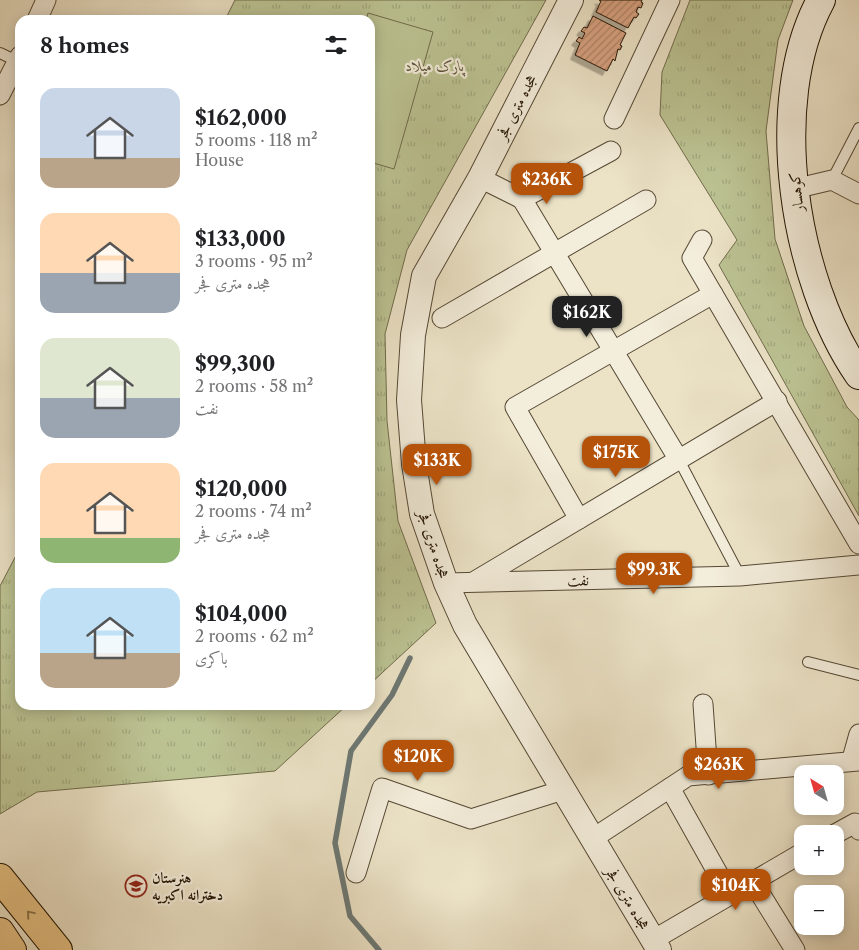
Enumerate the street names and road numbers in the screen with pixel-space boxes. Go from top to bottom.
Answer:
street label: هجده متری فجر [491,71,541,145]
street label: کوهسار [784,171,808,215]
street label: هجده متری فجر [412,505,454,581]
street label: نفت [567,570,589,590]
street label: هجده متری فجر [600,861,654,934]

